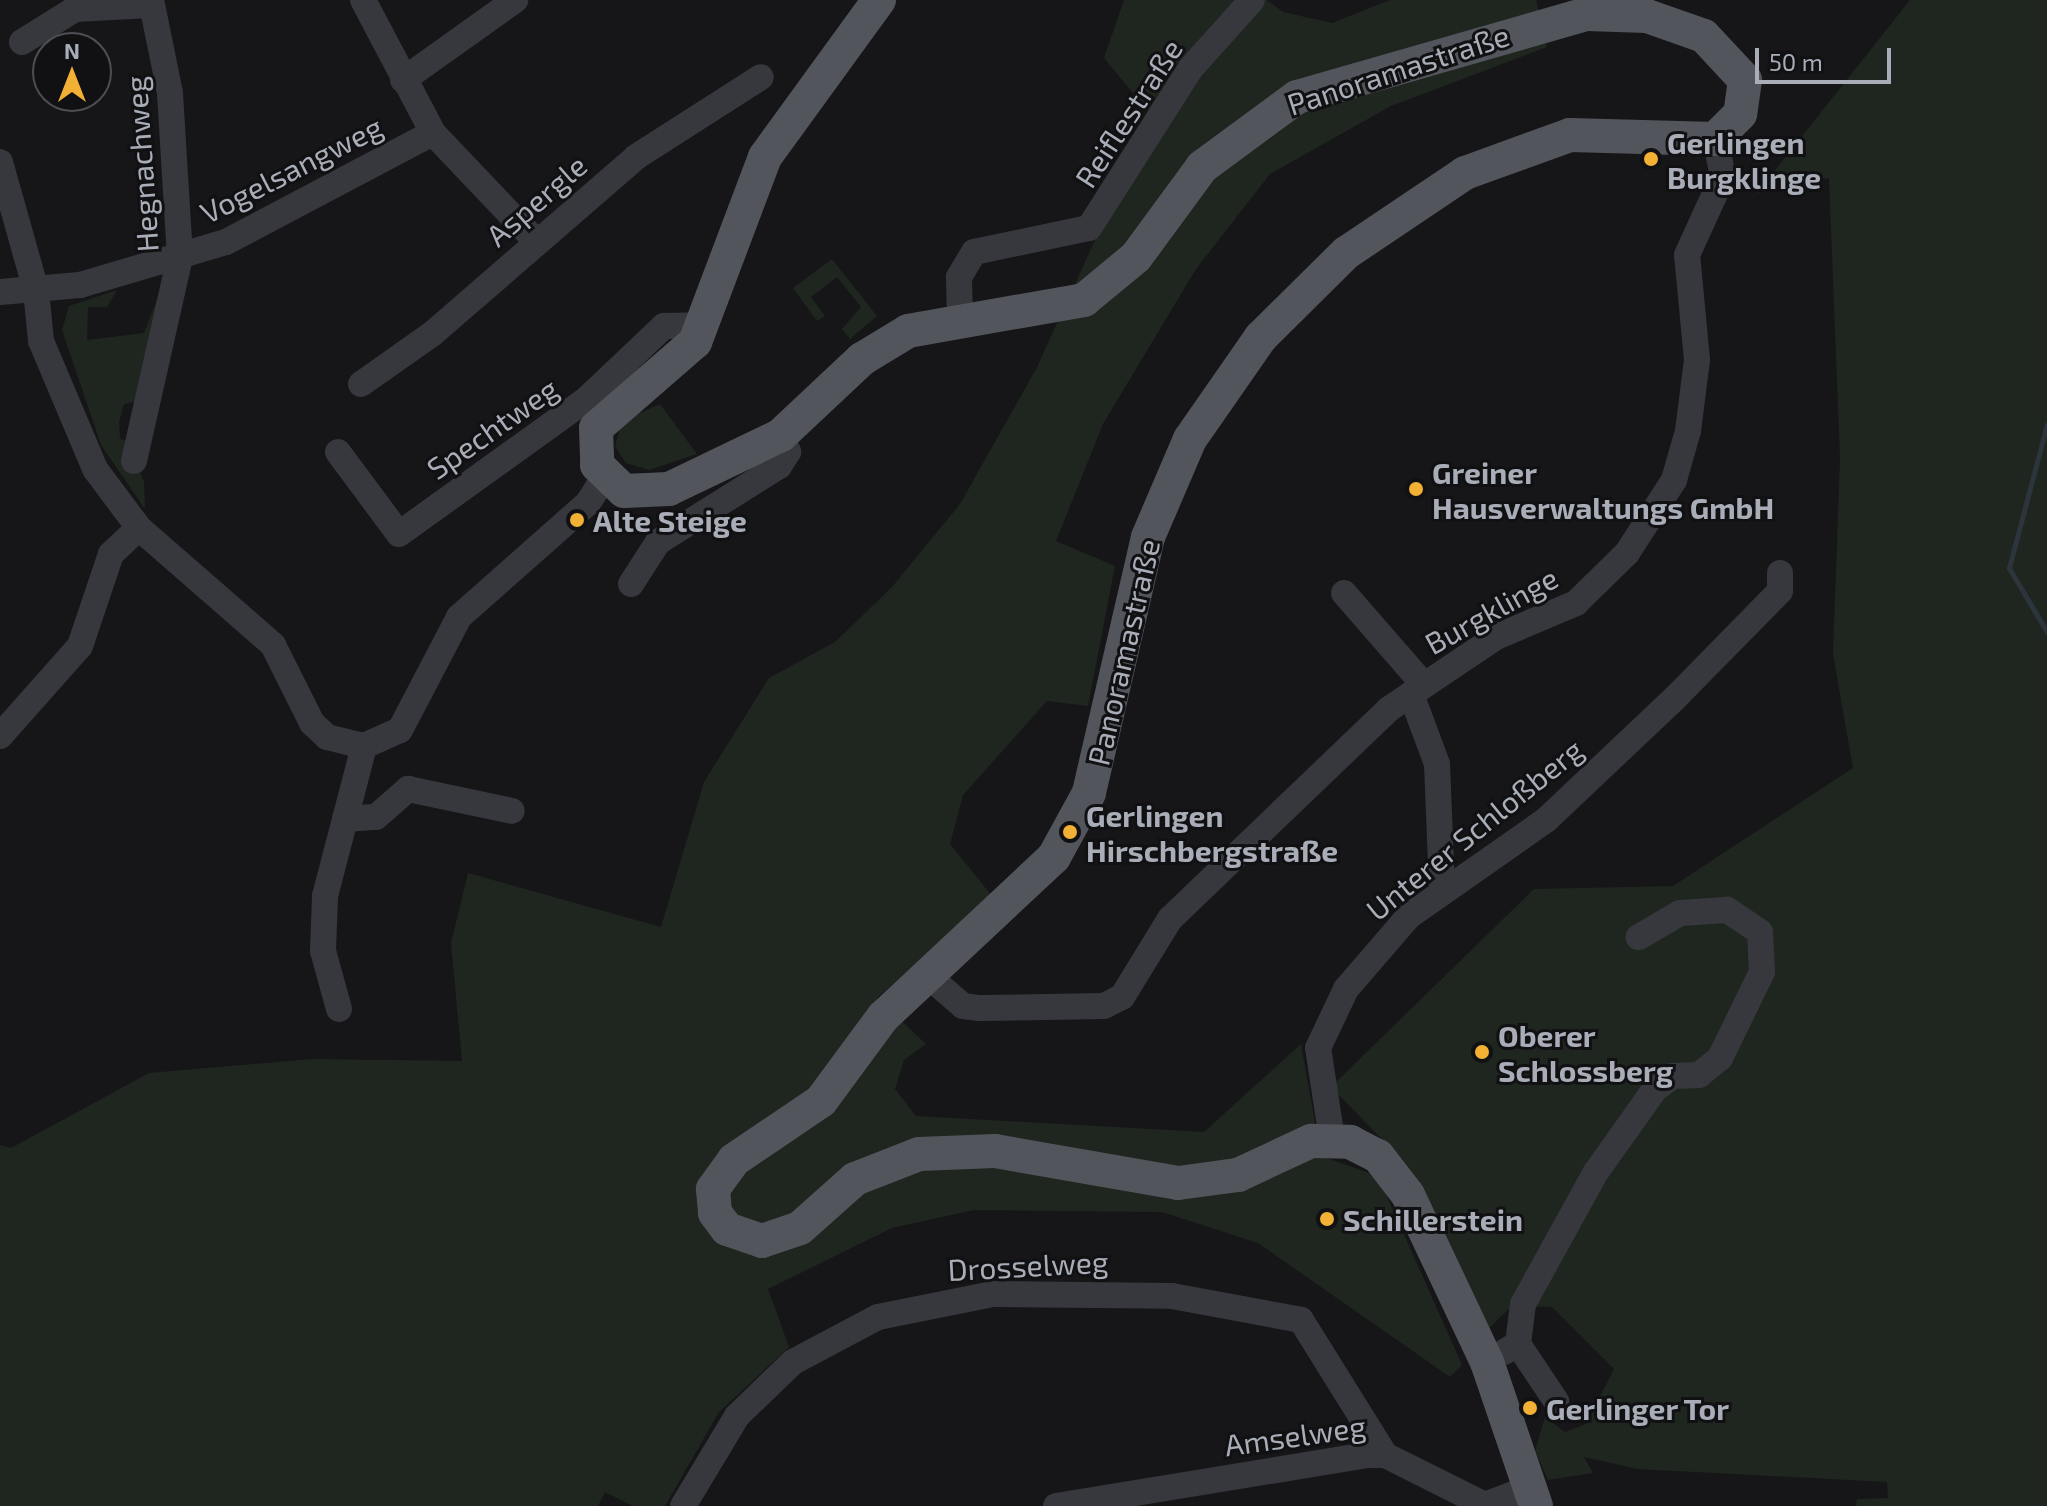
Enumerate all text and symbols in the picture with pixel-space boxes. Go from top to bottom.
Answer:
street label: Panoramastraße [1282,16,1514,122]
north arrow [32,32,112,112]
street label: Reiflestraße [1067,32,1189,194]
scale bar [1759,32,1895,82]
text: N [64,37,80,63]
text: 50 m [1769,47,1823,76]
street label: Hegnachweg [117,75,165,253]
street label: Vogelsangweg [194,108,388,230]
place label: Gerlingen Burgklinge [1667,124,1821,194]
street label: Aspergle [479,147,593,253]
marker: Gerlingen Burgklinge [1642,150,1660,168]
street label: Spechtweg [420,370,564,486]
place label: Greiner Hausverwaltungs GmbH [1432,454,1774,524]
marker: Greiner Hausverwaltungs GmbH [1407,480,1425,498]
place label: Alte Steige [593,502,747,538]
marker: Alte Steige [568,511,586,529]
street label: Panoramastraße [1079,535,1167,769]
street label: Burgklinge [1418,559,1564,661]
street label: Unterer Schloßberg [1358,731,1590,927]
place label: Gerlingen Hirschbergstraße [1086,797,1338,868]
marker: Gerlingen Hirschbergstraße [1061,823,1079,841]
place label: Oberer Schlossberg [1498,1017,1673,1088]
marker: Oberer Schlossberg [1473,1043,1491,1061]
place label: Schillerstein [1343,1201,1523,1237]
marker: Schillerstein [1318,1210,1336,1228]
street label: Drosselweg [947,1243,1109,1287]
place label: Gerlinger Tor [1546,1390,1730,1426]
marker: Gerlinger Tor [1521,1399,1539,1417]
street label: Amselweg [1222,1407,1368,1463]

